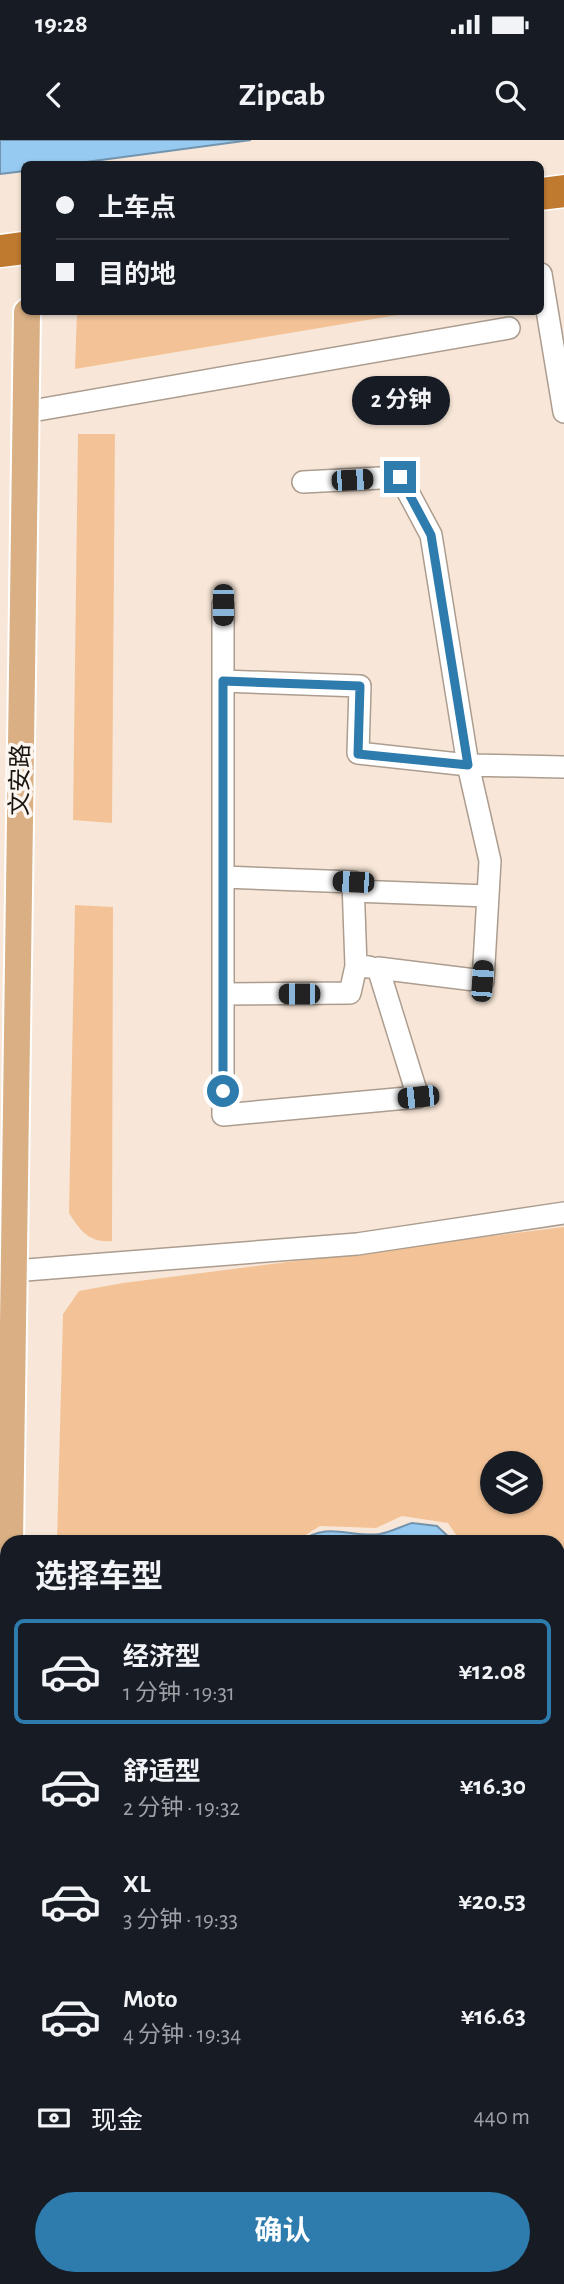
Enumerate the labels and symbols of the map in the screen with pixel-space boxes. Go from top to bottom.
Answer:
callout: 2 分钟 [351,376,449,424]
route end [384,461,416,493]
car [331,468,374,492]
car [213,584,234,626]
street label: 文安路 [6,744,34,816]
car [332,871,375,893]
car [471,959,494,1003]
car [279,984,321,1005]
route start [207,1075,239,1107]
car [397,1084,440,1110]

